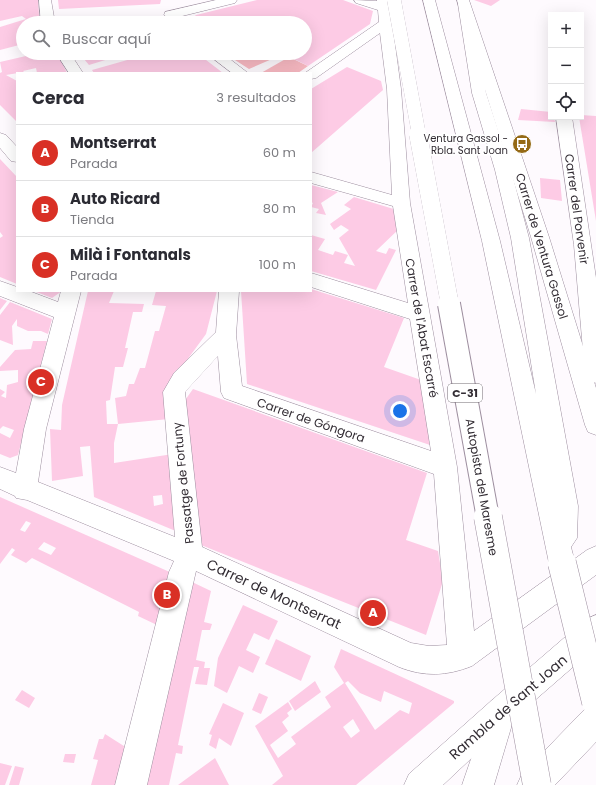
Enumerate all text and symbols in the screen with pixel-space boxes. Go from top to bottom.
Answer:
map controls [548,12,584,120]
button: + [548,12,584,48]
search box [16,16,312,60]
icon: search [30,27,52,49]
text: Buscar aquí [62,28,151,49]
button: − [548,48,584,84]
button: locate [548,84,584,120]
text: Cerca [32,86,85,110]
text: 3 resultados [216,88,296,107]
place label: Ventura Gassol - Rbla. Sant Joan [423,131,508,158]
text: Montserrat [70,132,156,153]
bus stop icon: Ventura Gassol - Rbla. Sant Joan [511,133,533,155]
text: A [40,143,50,162]
text: 60 m [263,143,296,162]
street label: Carrer del Porvenir [561,153,593,266]
text: Parada [70,154,118,173]
street label: Carrer de Ventura Gassol [512,171,572,321]
text: Auto Ricard [70,188,160,209]
text: B [41,199,49,218]
text: 80 m [263,199,296,218]
text: Tienda [70,210,114,229]
text: Milà i Fontanals [70,244,191,265]
text: C [40,255,50,274]
text: 100 m [259,255,296,274]
street label: Carrer de l'Abat Escarré [401,257,443,399]
text: Parada [70,266,118,285]
pin: C [28,367,54,397]
road number: C-31 [448,384,482,402]
street label: Carrer de Góngora [255,394,367,446]
your location [390,401,410,421]
street label: Autopista del Maresme [462,417,502,557]
street label: Passatge de Fortuny [168,421,198,545]
street label: Carrer de Montserrat [203,554,345,634]
pin: B [154,580,180,610]
pin: A [360,598,386,628]
street label: Rambla de Sant Joan [445,650,571,764]

